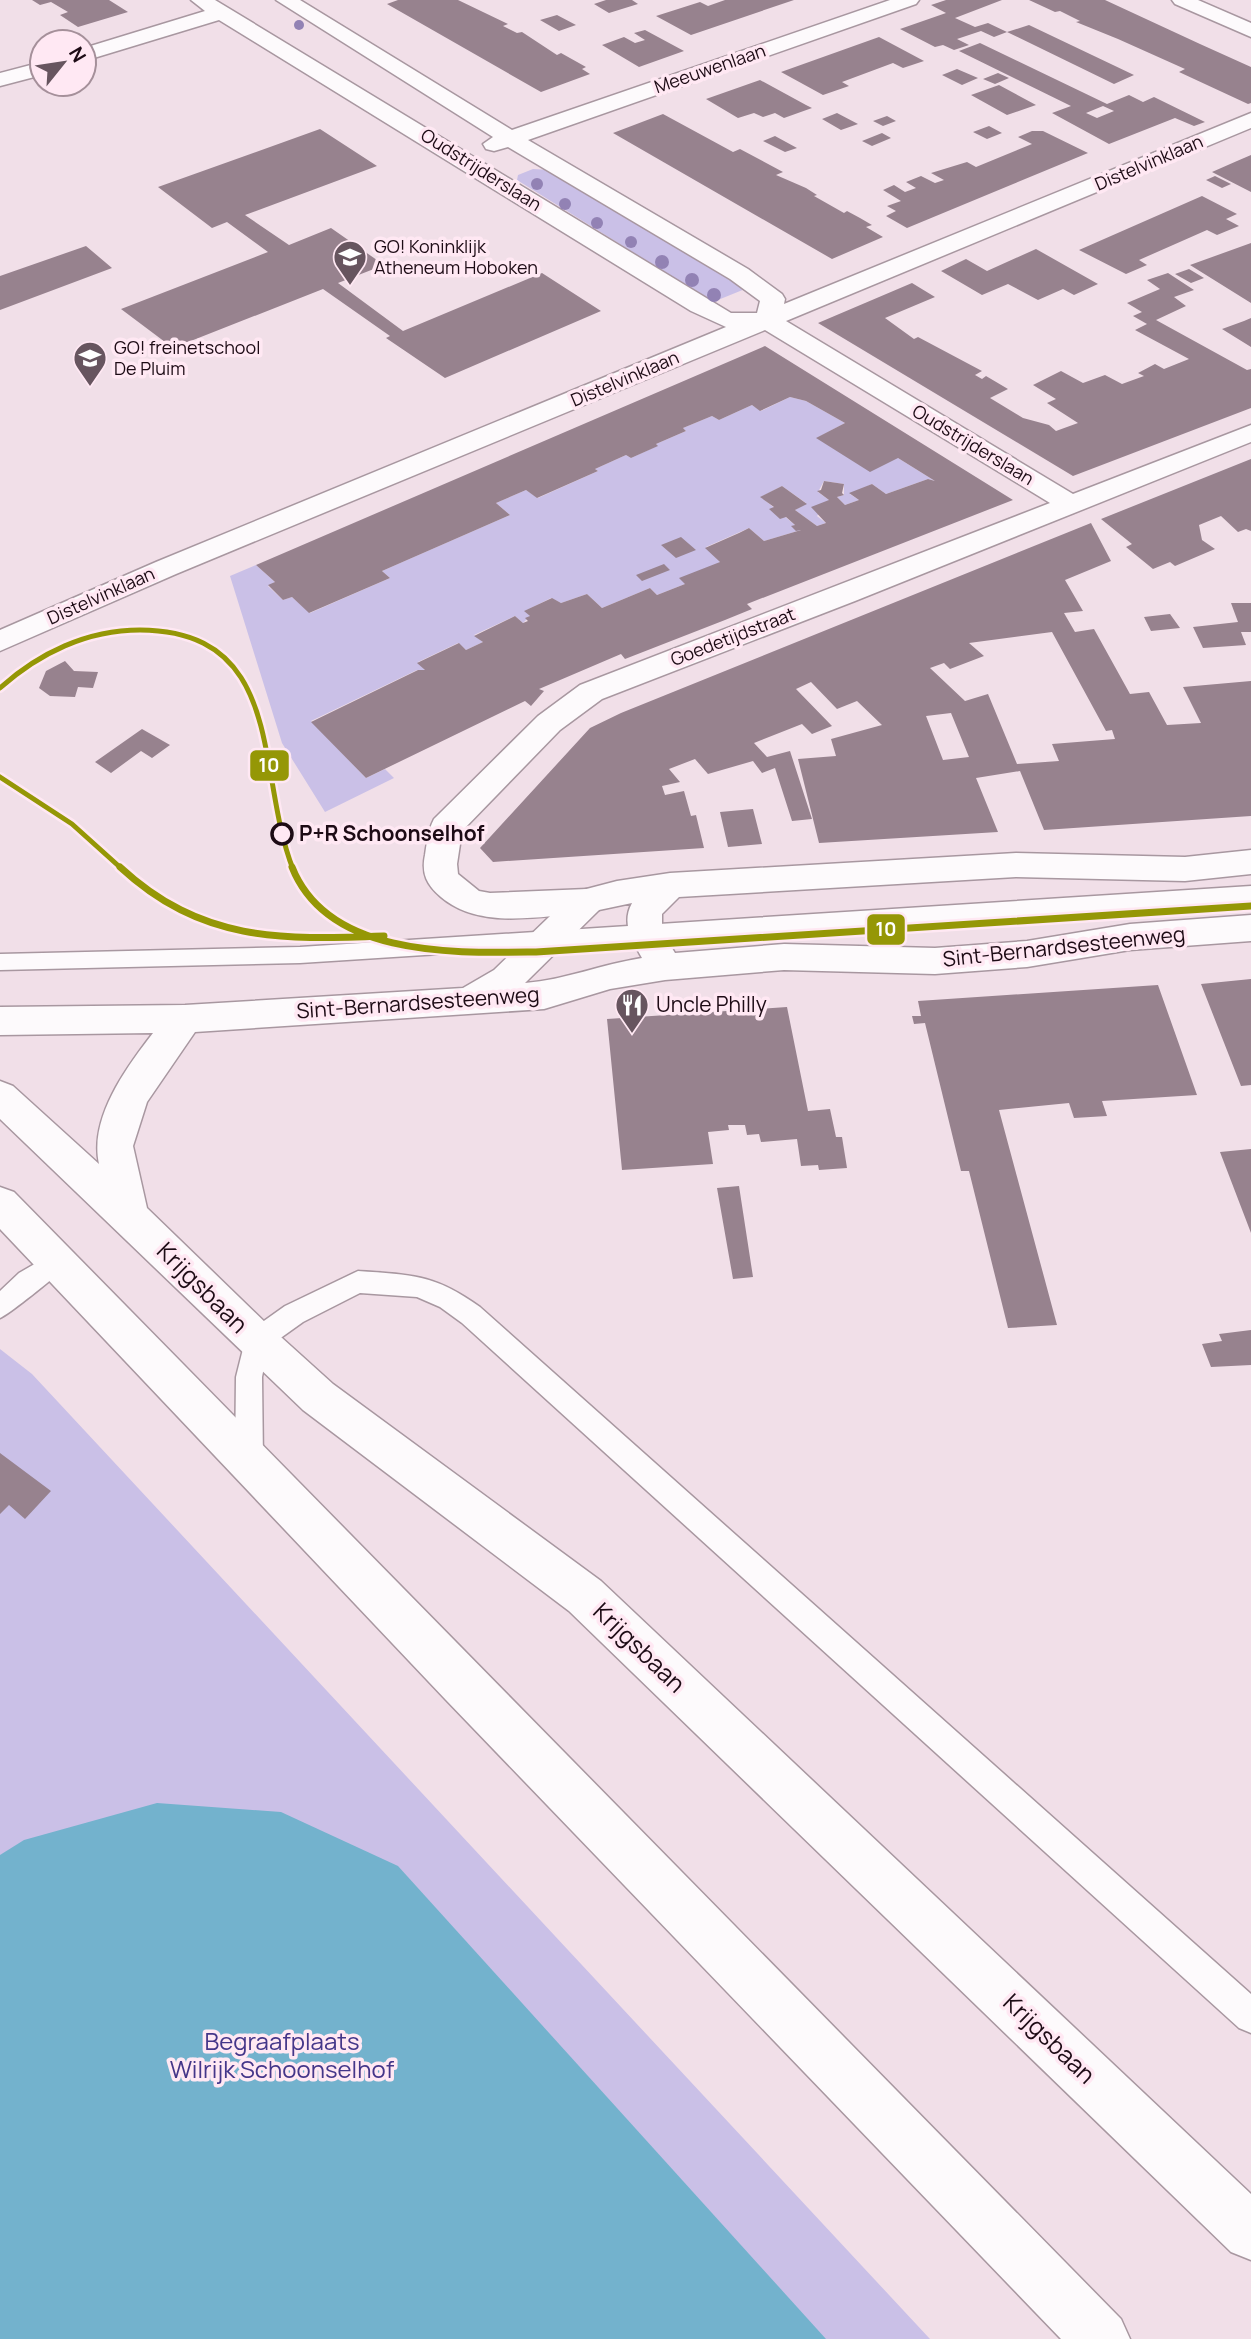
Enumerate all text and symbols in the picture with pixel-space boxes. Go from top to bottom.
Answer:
north arrow [28,28,98,98]
street label: Meeuwenlaan [651,38,768,98]
text: N [63,42,92,67]
street label: Oudstrijderslaan [417,122,546,216]
street label: Distelvinklaan [1091,129,1206,196]
place label: GO! Koninklijk Atheneum Hoboken [374,234,538,279]
school or university icon: GO! Koninklijk Atheneum Hoboken [331,238,369,287]
place label: GO! freinetschool De Pluim [114,335,260,380]
school or university icon: GO! freinetschool De Pluim [71,339,109,388]
street label: Distelvinklaan [567,345,682,412]
street label: Oudstrijderslaan [908,398,1039,490]
street label: Distelvinklaan [43,561,158,629]
street label: Goedetijdstraat [667,601,798,671]
line badge: 10 [249,749,290,782]
text: 10 [259,752,279,778]
place label: P+R Schoonselhof [299,819,485,847]
marker: P+R Schoonselhof [271,823,293,845]
line badge: 10 [866,913,906,946]
text: 10 [876,916,896,942]
street label: Sint-Bernardsesteenweg [941,919,1187,973]
street label: Sint-Bernardsesteenweg [295,980,540,1024]
restaurant icon: Uncle Philly [613,986,651,1035]
place label: Uncle Philly [656,990,767,1018]
street label: Krijgsbaan [150,1234,256,1340]
street label: Krijgsbaan [587,1595,693,1699]
street label: Krijgsbaan [997,1986,1103,2090]
park label: Begraafplaats Wilrijk Schoonselhof [170,2024,395,2085]

